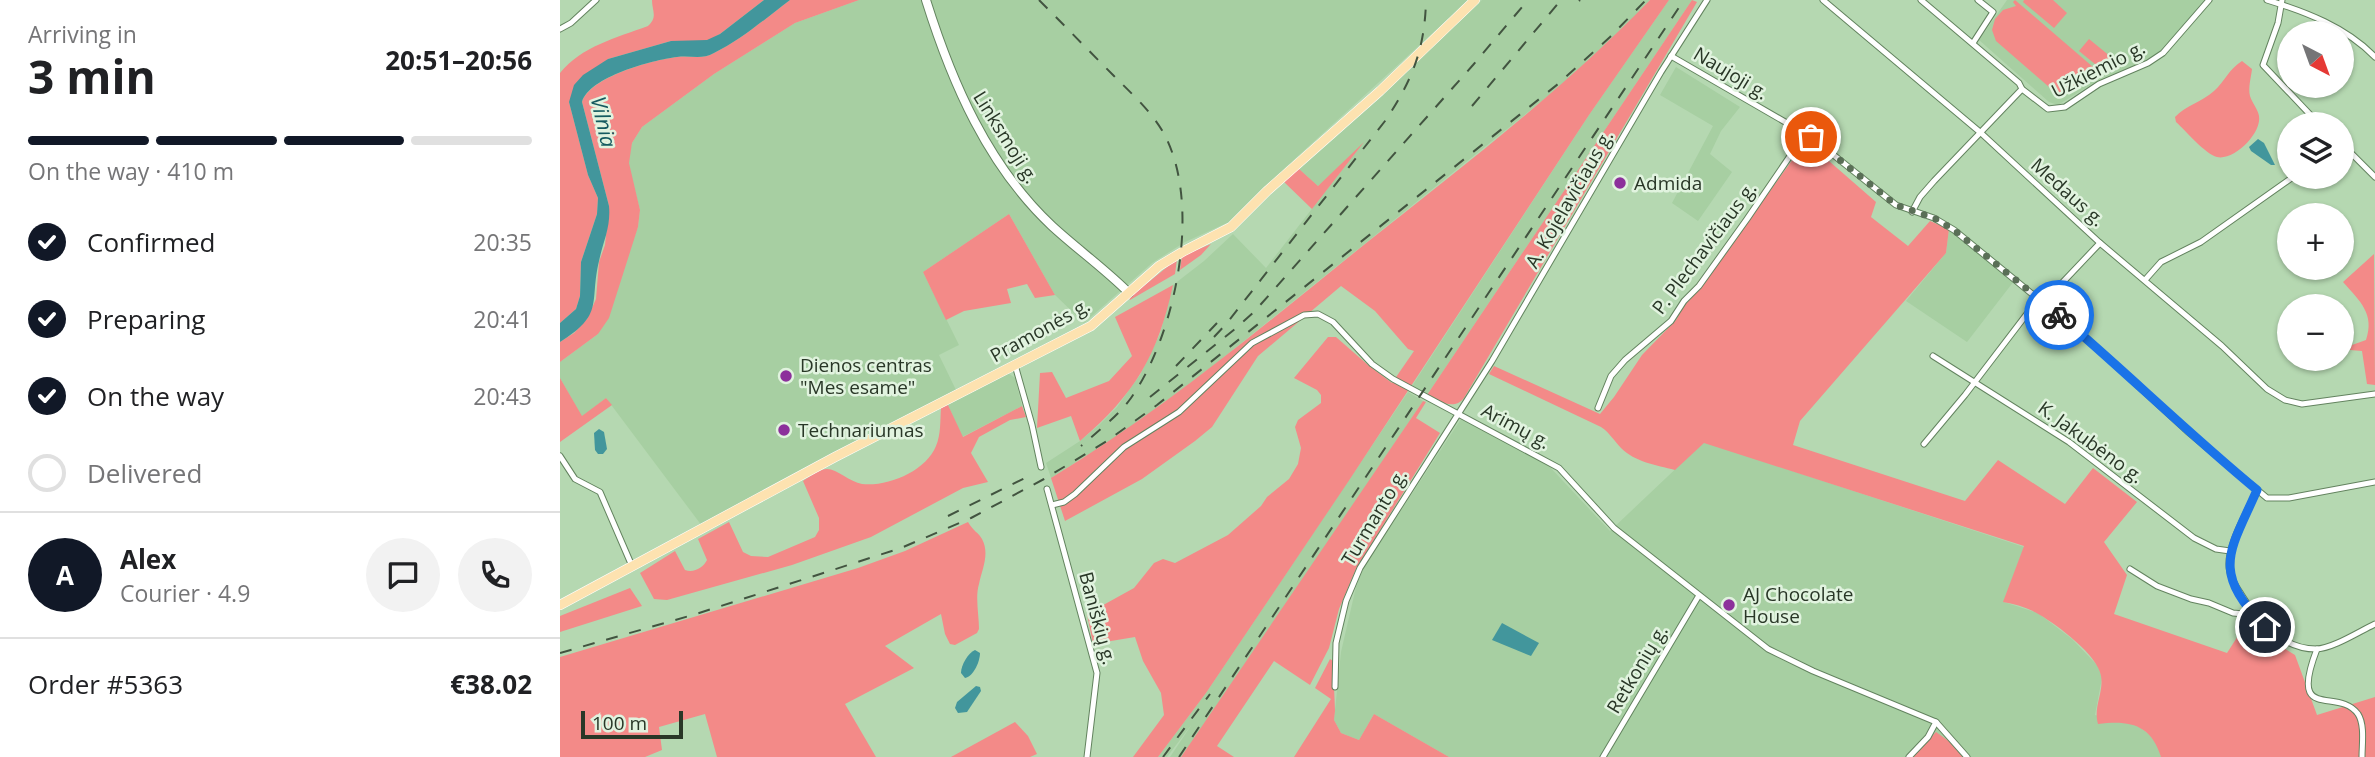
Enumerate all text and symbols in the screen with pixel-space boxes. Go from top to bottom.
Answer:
text: Arriving in [28,18,137,50]
north arrow [2277,21,2354,98]
map controls [2277,21,2354,371]
street label: Užkiemio g. [2047,34,2149,104]
street label: Naujoji g. [1689,41,1773,105]
text: 20:51–20:56 [385,42,532,78]
text: 3 min [28,45,156,107]
street label: Linksmoji g. [967,86,1045,188]
water label: Vilnia [585,94,623,150]
pin [1781,107,1841,167]
button: layers [2277,112,2354,189]
icon: bag [1792,118,1830,156]
street label: A. Kojelavičiaus g. [1519,125,1619,273]
street label: Medaus g. [2026,152,2110,232]
text: On the way · 410 m [28,155,234,187]
place label: Admida [1634,170,1702,196]
marker: Admida [1612,175,1628,191]
street label: P. Plechavičiaus g. [1646,177,1762,319]
button: + [2277,203,2354,280]
icon: check [28,223,66,261]
text: Confirmed [87,224,215,260]
text: 20:35 [473,226,532,258]
courier [2024,280,2094,350]
street label: Pramonės g. [985,292,1095,368]
button: − [2277,294,2354,371]
icon: bike [2040,296,2078,334]
icon: check [28,300,66,338]
text: Preparing [87,301,205,337]
text: 20:41 [473,303,532,335]
place label: Dienos centras "Mes esame" [800,352,932,400]
marker: Dienos centras "Mes esame" [778,368,794,384]
icon: check [28,377,66,415]
text: On the way [87,378,224,414]
text: 20:43 [473,380,532,412]
street label: K. Jakubėno g. [2033,395,2149,489]
street label: Arimų g. [1477,397,1555,455]
place label: Technariumas [798,417,924,443]
marker: Technariumas [776,422,792,438]
text: Delivered [87,455,202,491]
street label: Turmanto g. [1335,464,1413,570]
button: chat [366,538,440,612]
button: phone [458,538,532,612]
text: Alex [120,541,176,577]
text: A [56,557,74,593]
street label: Baniškių g. [1073,569,1123,667]
text: Courier · 4.9 [120,577,250,609]
place label: AJ Chocolate House [1743,581,1853,629]
marker: AJ Chocolate House [1721,597,1737,613]
pin [2235,597,2295,657]
icon: home [2246,608,2284,646]
street label: Retkonių g. [1600,620,1674,718]
text: Order #5363 [28,666,183,702]
text: €38.02 [450,666,532,702]
scale bar [581,708,682,740]
text: 100 m [592,710,647,736]

